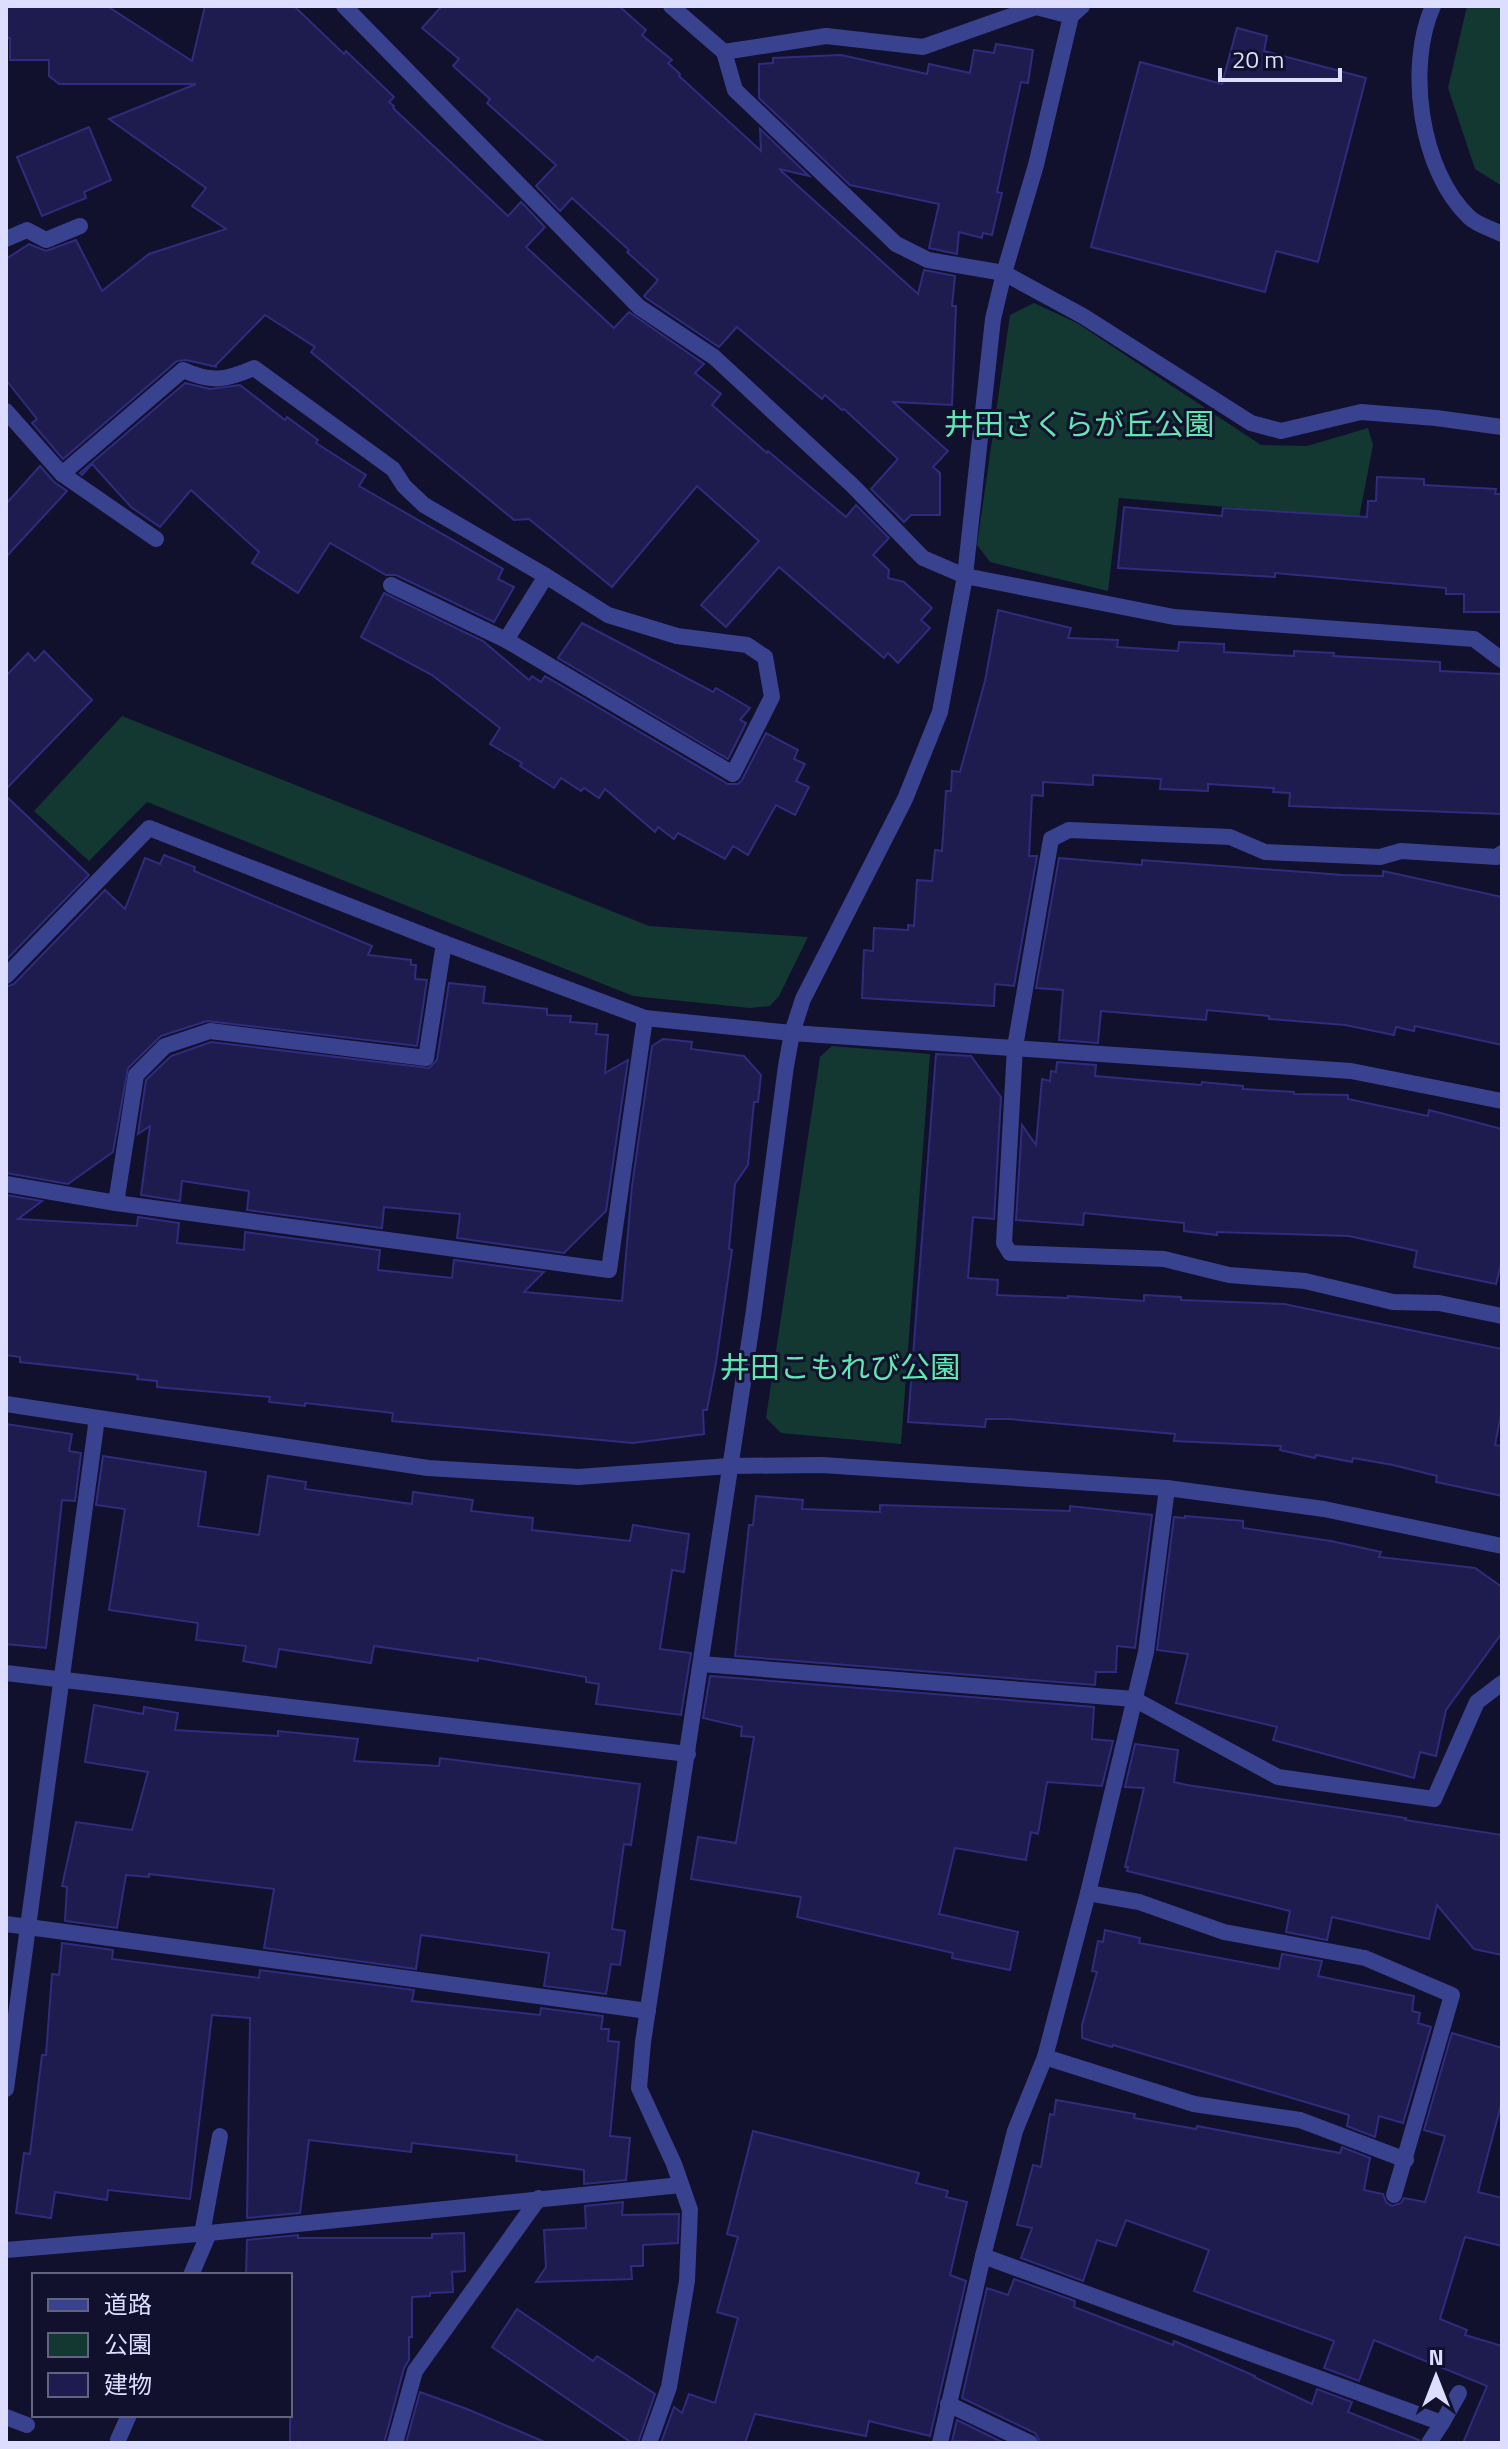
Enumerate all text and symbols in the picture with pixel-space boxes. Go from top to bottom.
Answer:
scale bar [1220,32,1340,82]
text: 20 m [1232,41,1284,77]
park label: 井田さくらが丘公園 [944,401,1214,447]
park label: 井田こもれび公園 [720,1344,960,1390]
legend [32,2273,292,2417]
text: 道路 [104,2286,152,2322]
text: 公園 [104,2326,152,2362]
north arrow [1396,2337,1476,2417]
text: N [1428,2340,1444,2374]
text: 建物 [104,2366,152,2402]

